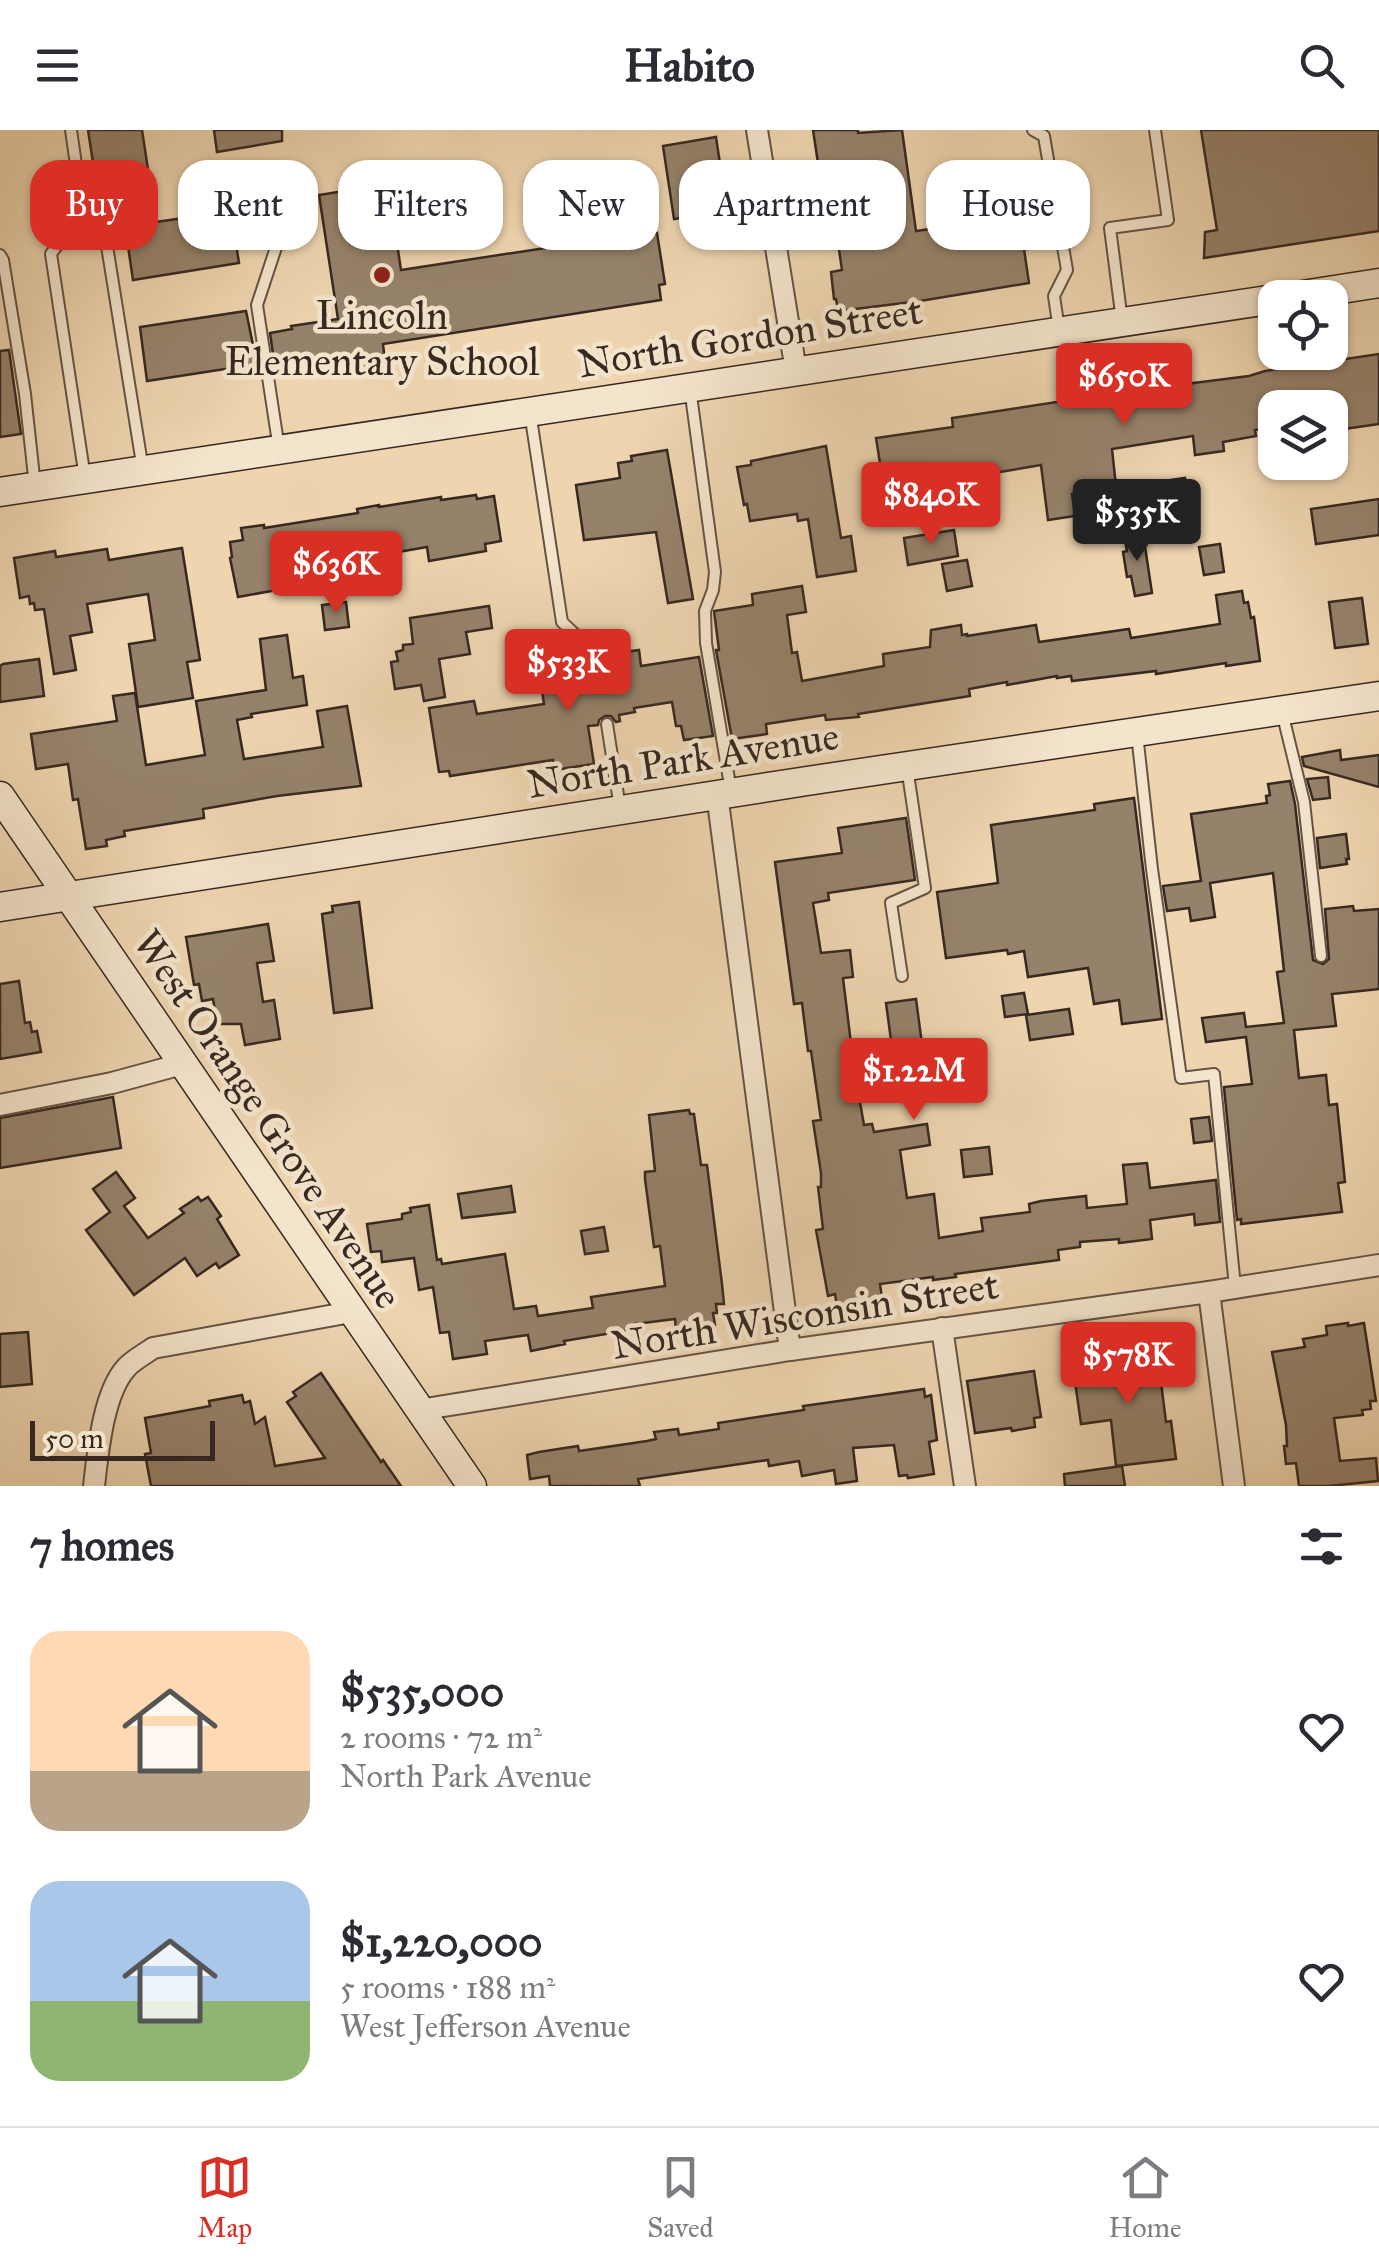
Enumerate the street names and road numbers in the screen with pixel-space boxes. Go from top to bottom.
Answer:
street label: North Gordon Street [574,286,926,388]
street label: North Park Avenue [524,711,842,809]
street label: West Orange Grove Avenue [123,920,413,1318]
street label: North Wisconsin Street [608,1260,1002,1370]

